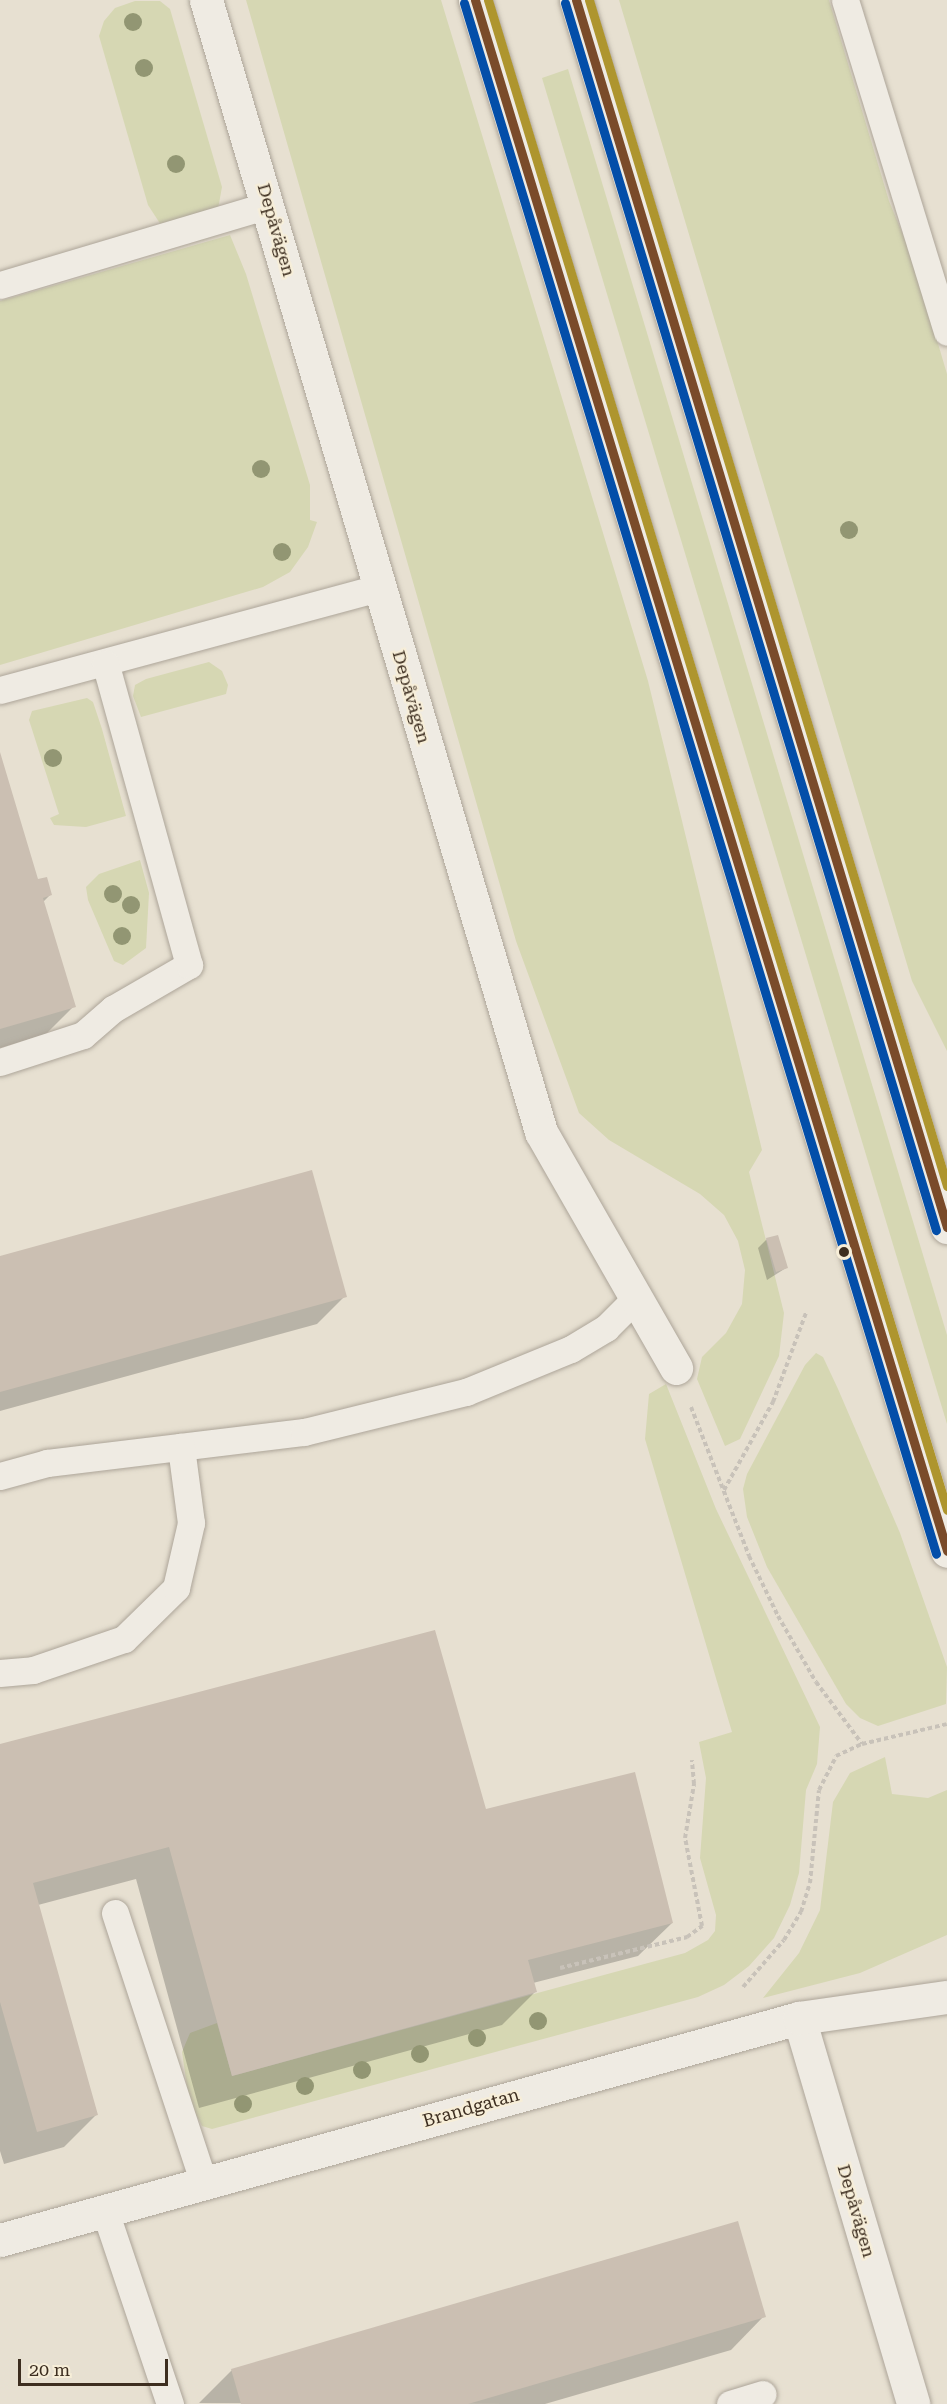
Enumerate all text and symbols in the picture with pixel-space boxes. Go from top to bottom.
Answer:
street label: Depåvägen [252,181,300,279]
street label: Depåvägen [387,648,435,746]
unlabelled marker [838,1246,850,1258]
street label: Brandgatan [420,2084,522,2132]
street label: Depåvägen [832,2162,880,2260]
scale bar [21,2347,171,2385]
text: 20 m [29,2359,70,2380]

